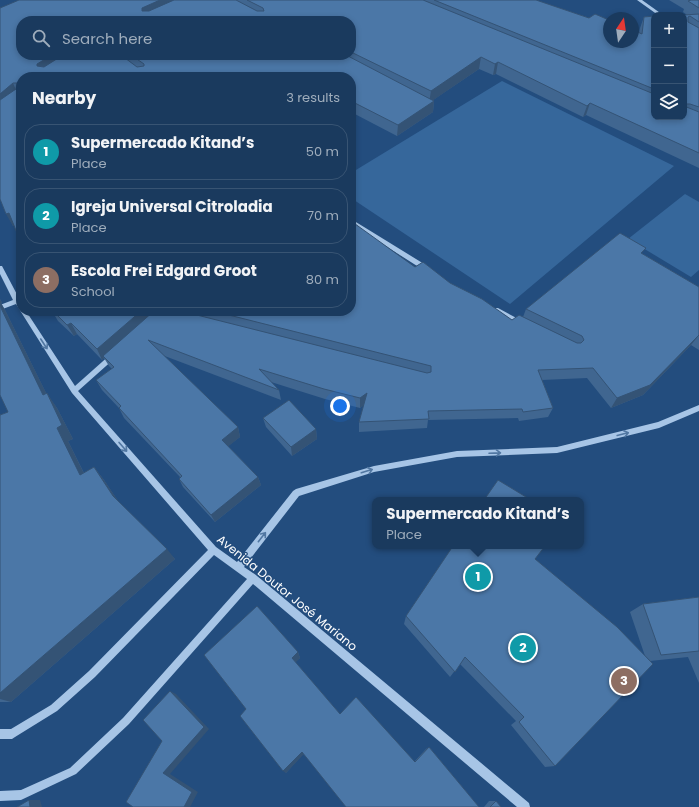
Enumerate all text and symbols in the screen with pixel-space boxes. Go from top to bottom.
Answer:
north arrow [603,12,639,48]
map controls [651,12,687,120]
button: + [651,12,687,48]
search box [16,16,356,60]
icon: search [30,27,52,49]
text: Search here [62,28,152,49]
button: − [651,48,687,84]
button: layers [651,84,687,120]
text: Nearby [32,86,96,110]
text: 3 results [286,88,340,107]
text: Supermercado Kitand’s [71,132,254,153]
text: 1 [44,142,48,161]
text: 50 m [306,142,339,161]
text: Place [71,154,106,173]
text: Igreja Universal Citroladia [71,196,273,217]
text: 2 [42,206,50,225]
text: 70 m [307,206,339,225]
text: Place [71,218,106,237]
text: Escola Frei Edgard Groot [71,260,257,281]
text: 3 [42,270,50,289]
text: 80 m [306,270,339,289]
text: School [71,282,115,301]
one-way arrow [40,338,48,349]
your location [330,396,350,416]
one-way arrow [616,430,629,437]
one-way arrow [118,441,127,452]
one-way arrow [488,449,501,456]
one-way arrow [360,467,373,474]
popup [372,497,584,549]
text: Supermercado Kitand’s [386,503,570,524]
text: Place [386,525,422,544]
street label: Avenida Doutor José Mariano [214,531,361,655]
one-way arrow [257,531,266,542]
pin: 1 [465,562,491,592]
pin: 2 [510,633,536,663]
pin: 3 [611,666,637,696]

